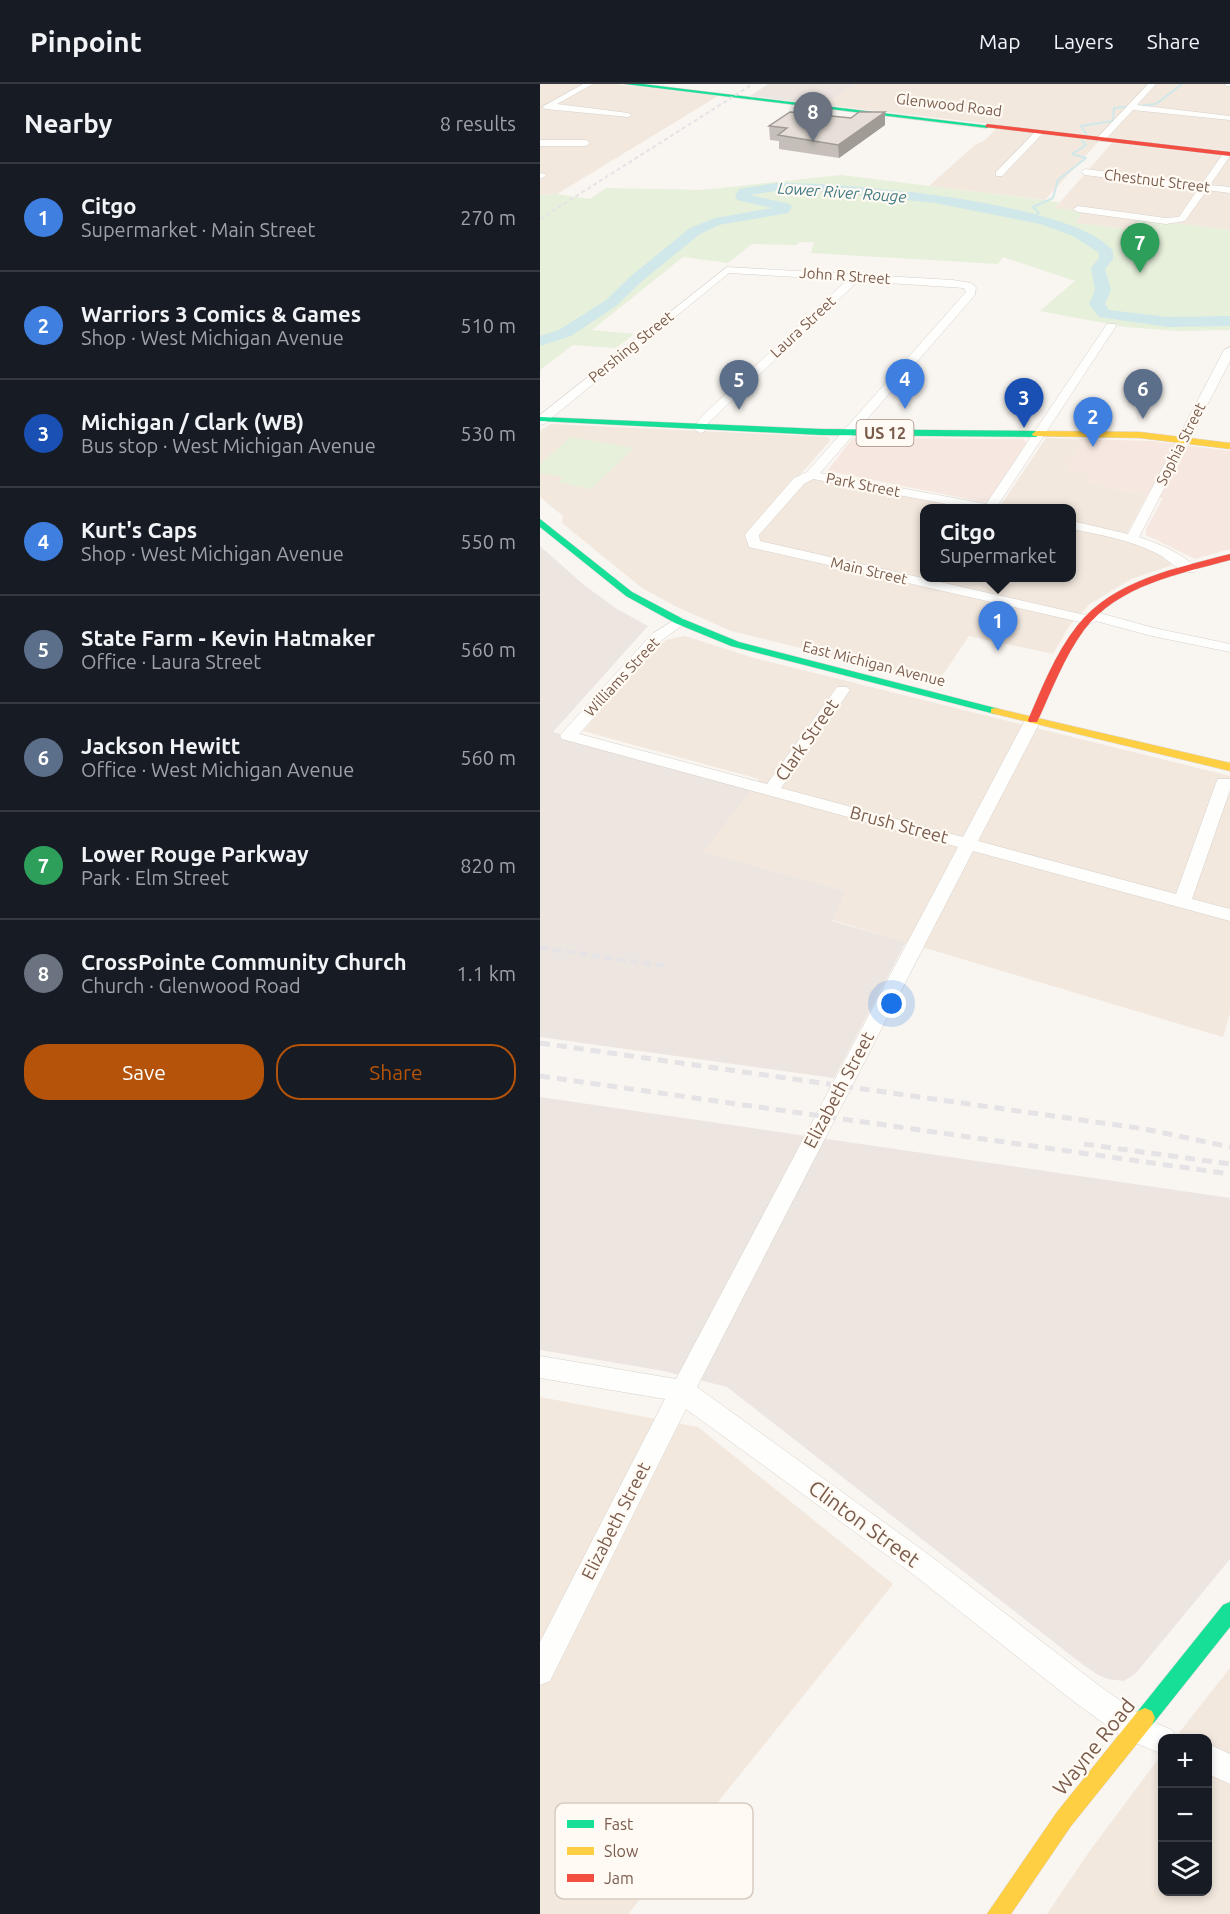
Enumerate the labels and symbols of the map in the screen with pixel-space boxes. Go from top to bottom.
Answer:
street label: Glenwood Road [895,90,1003,119]
pin: 8 [794,92,832,142]
street label: Chestnut Street [1103,166,1211,195]
water label: Lower River Rouge [777,179,907,205]
pin: 7 [1120,224,1160,273]
street label: John R Street [799,264,891,287]
street label: Laura Street [767,292,839,361]
street label: Pershing Street [585,307,676,386]
pin: 5 [720,360,758,410]
pin: 4 [886,360,925,409]
pin: 6 [1124,370,1162,419]
pin: 3 [1004,378,1044,428]
pin: 2 [1074,398,1112,447]
street label: Sophia Street [1152,399,1209,488]
road number: US 12 [856,420,914,446]
street label: Park Street [825,469,902,500]
street label: Main Street [829,553,909,588]
pin: 1 [978,602,1018,651]
street label: Williams Street [581,634,663,720]
street label: East Michigan Avenue [801,638,947,690]
street label: Clark Street [771,695,842,784]
street label: Brush Street [848,801,951,847]
your location [877,989,906,1018]
street label: Elizabeth Street [799,1028,877,1151]
street label: Elizabeth Street [577,1459,653,1583]
street label: Clinton Street [804,1475,925,1572]
street label: Wayne Road [1047,1693,1139,1799]
legend [555,1803,753,1899]
text: Fast [604,1815,634,1833]
text: Slow [604,1842,639,1860]
text: Jam [604,1869,634,1887]

